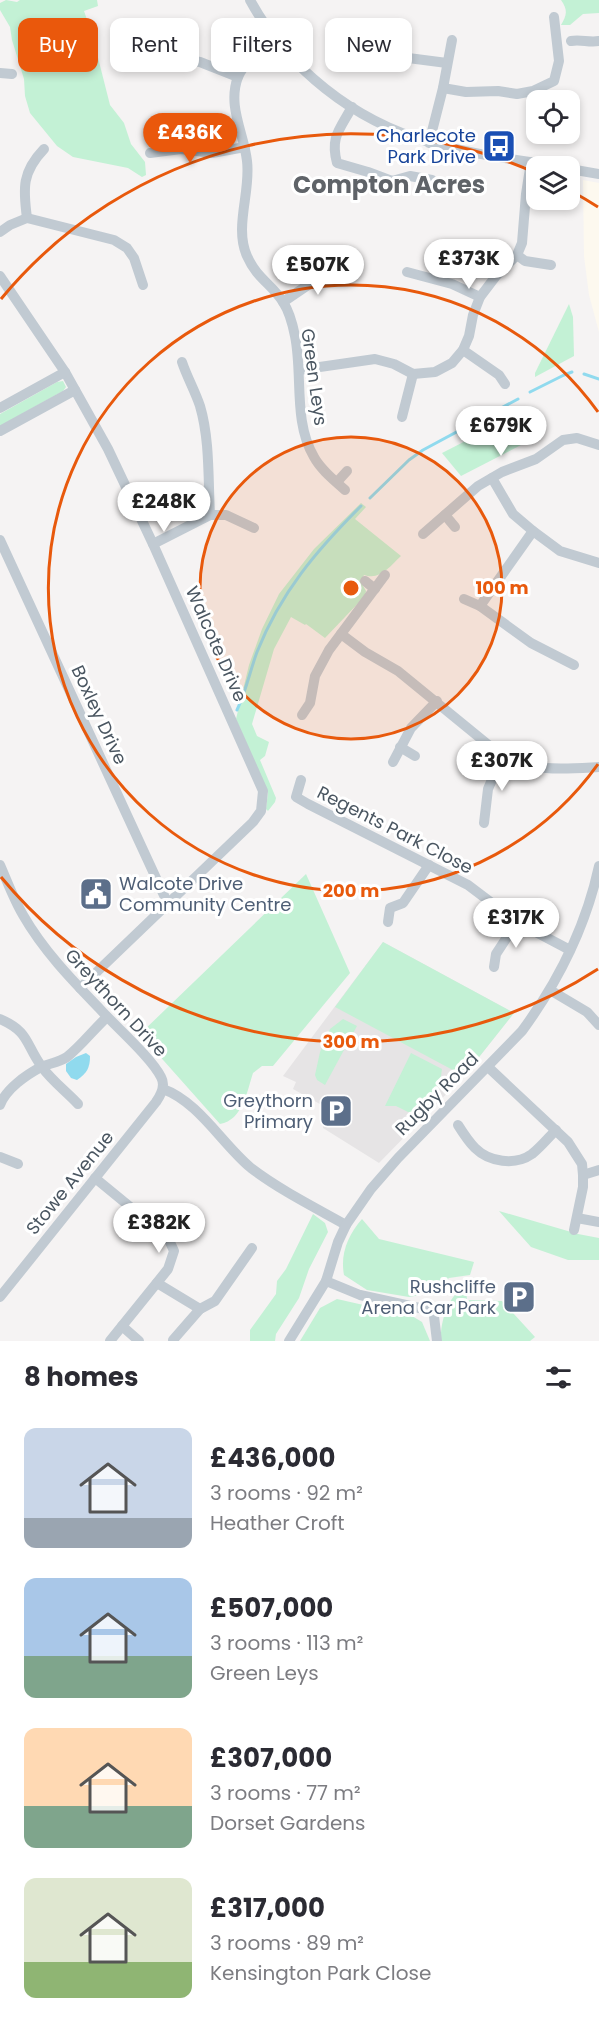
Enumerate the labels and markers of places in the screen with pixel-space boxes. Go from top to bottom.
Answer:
pin: £436K [148,113,232,164]
place label: Charlecote Park Drive [376,123,476,169]
bus stop icon: Charlecote Park Drive [481,128,517,164]
pin: £373K [427,239,511,290]
pin: £507K [276,245,360,296]
pin: £679K [459,406,543,457]
pin: £248K [122,482,206,533]
centre of rings [341,578,361,598]
pin: £307K [460,741,544,792]
place label: Walcote Drive Community Centre [119,871,291,917]
public building icon: Walcote Drive Community Centre [78,876,114,912]
pin: £317K [474,898,558,949]
place label: Greythorn Primary [223,1088,313,1134]
parking icon: Greythorn Primary [318,1093,354,1129]
pin: £382K [117,1203,201,1254]
place label: Rushcliffe Arena Car Park [361,1274,497,1320]
parking icon: Rushcliffe Arena Car Park [501,1279,537,1315]

